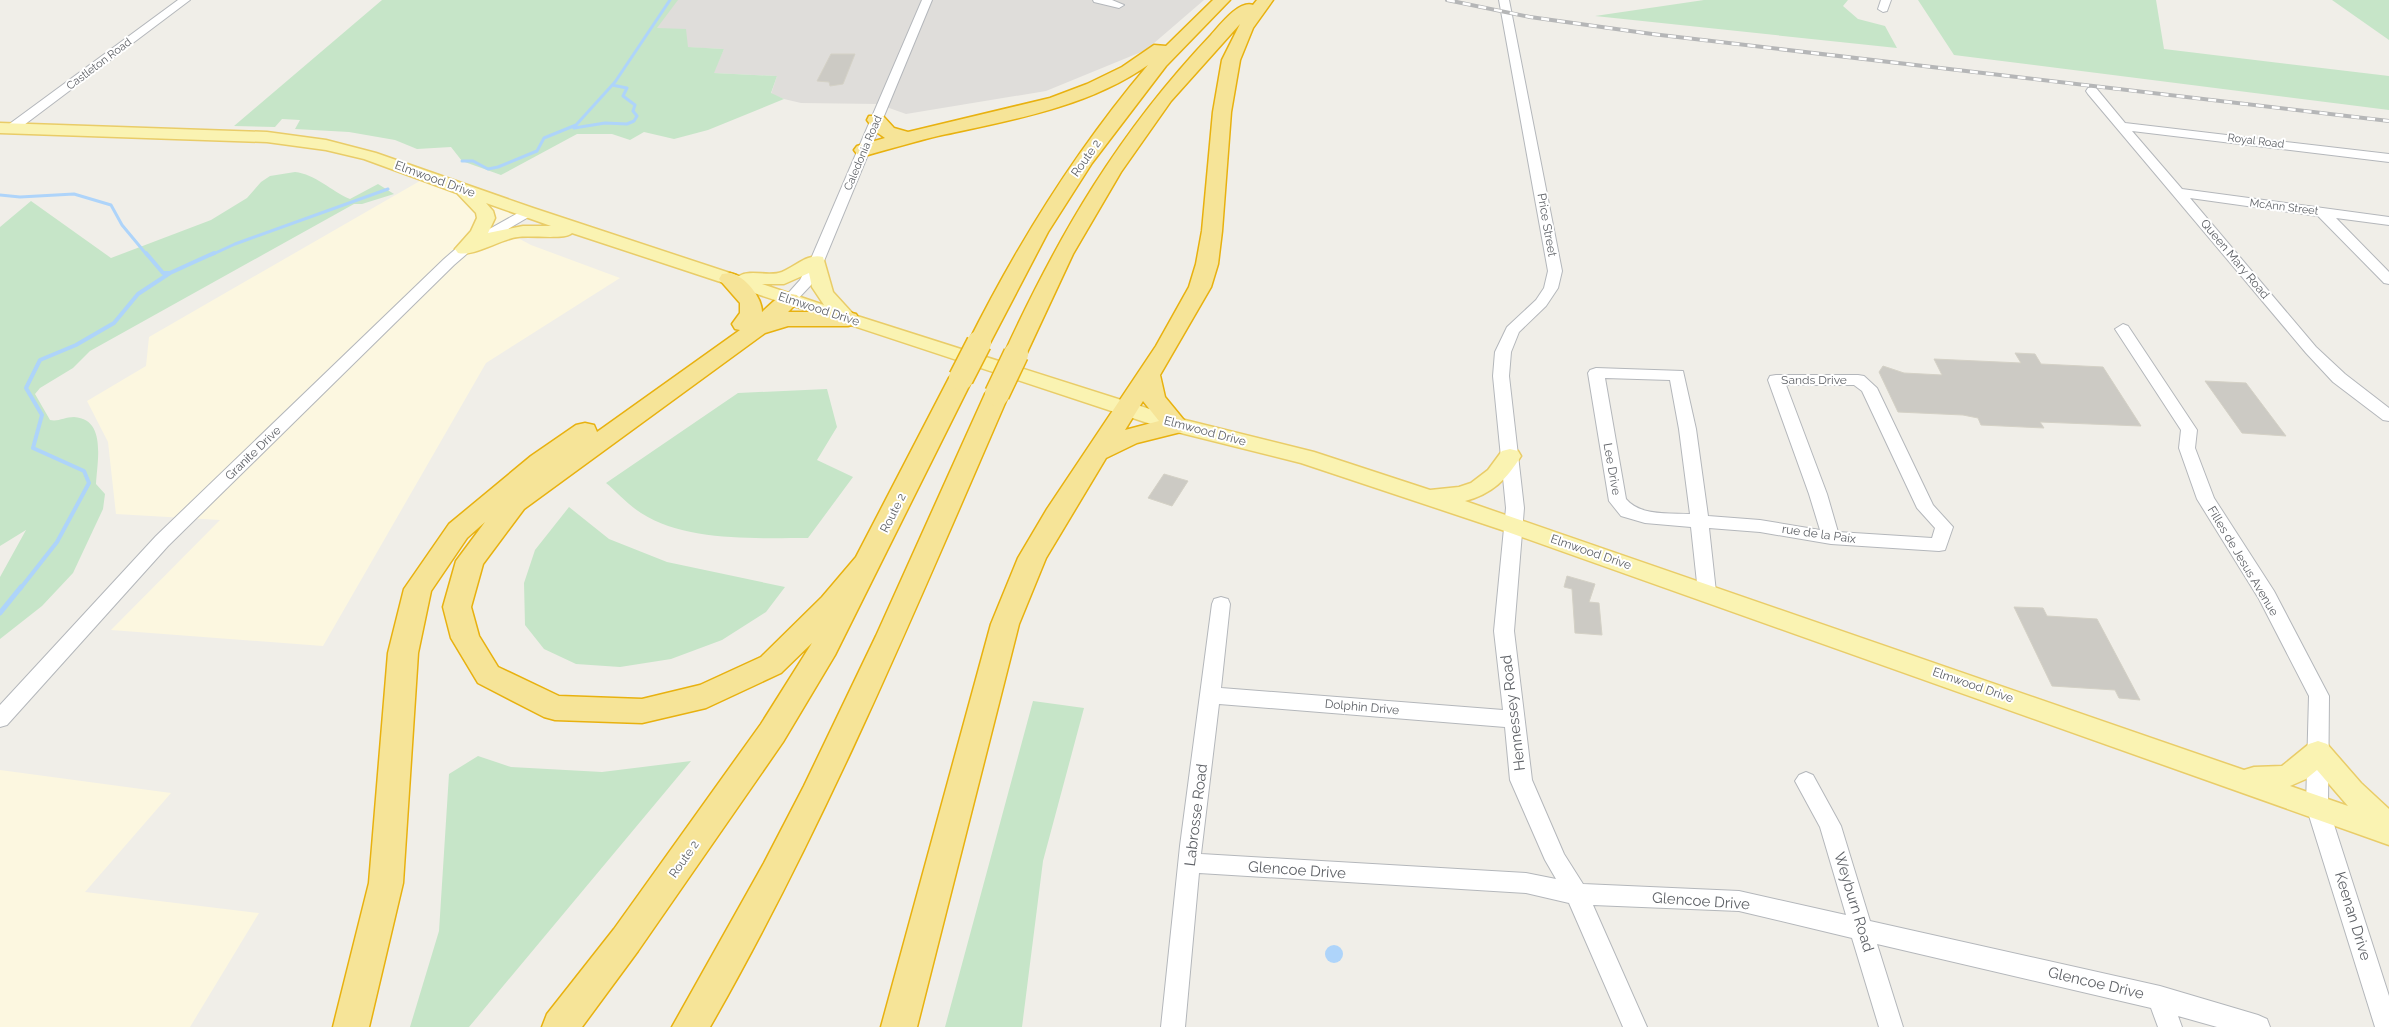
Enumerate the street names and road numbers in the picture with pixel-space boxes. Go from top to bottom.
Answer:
street label: Castleton Road [64,35,134,93]
street label: Caledonia Road [841,113,885,193]
street label: Royal Road [2227,131,2285,151]
street label: Route 2 [1068,137,1104,179]
street label: Elmwood Drive [393,158,477,200]
street label: Price Street [1535,192,1559,258]
street label: McAnn Street [2249,196,2319,218]
street label: Queen Mary Road [2198,216,2272,302]
street label: Elmwood Drive [777,289,861,329]
street label: Sands Drive [1781,373,1847,387]
street label: Elmwood Drive [1162,413,1248,449]
street label: Granite Drive [222,423,284,483]
street label: Lee Drive [1601,442,1623,496]
street label: Route 2 [877,491,909,535]
street label: Filles de Jesus Avenue [2205,504,2281,618]
street label: rue de la Paix [1781,522,1857,546]
street label: Elmwood Drive [1549,532,1633,572]
street label: Hennessey Road [1497,654,1529,772]
street label: Elmwood Drive [1931,665,2015,705]
street label: Dolphin Drive [1324,697,1400,717]
street label: Labrosse Road [1181,763,1211,867]
street label: Route 2 [666,838,702,880]
street label: Weyburn Road [1830,850,1878,954]
street label: Glencoe Drive [1248,858,1347,882]
street label: Keenan Drive [2331,869,2375,963]
street label: Glencoe Drive [1652,889,1751,913]
street label: Glencoe Drive [2046,963,2146,1003]

